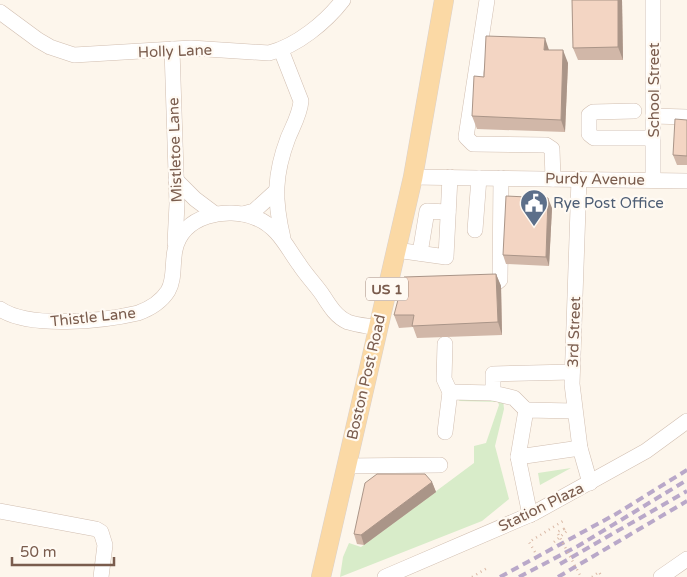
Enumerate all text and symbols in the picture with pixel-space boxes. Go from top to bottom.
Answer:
street label: Holly Lane [138,41,212,61]
street label: School Street [645,42,663,138]
street label: Mistletoe Lane [164,97,186,203]
street label: Purdy Avenue [545,169,645,189]
public building icon: Rye Post Office [519,188,549,227]
place label: Rye Post Office [553,194,664,212]
road number: US 1 [366,278,408,300]
street label: 3rd Street [564,296,584,368]
street label: Thistle Lane [49,304,137,330]
street label: Boston Post Road [343,313,389,441]
street label: Station Plaza [495,479,587,535]
scale bar [12,534,115,566]
text: 50 m [20,543,57,561]

